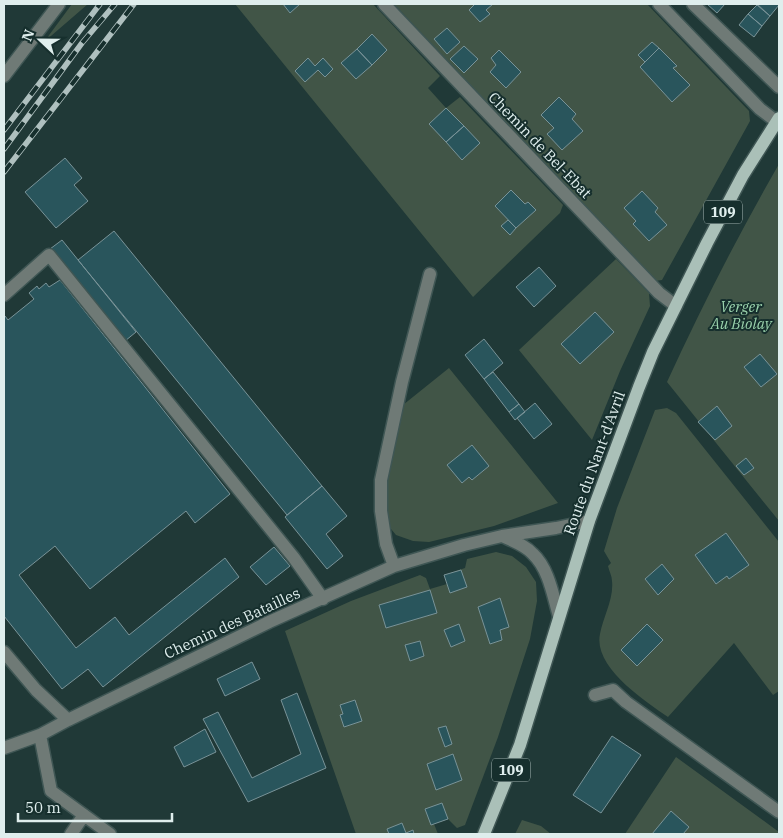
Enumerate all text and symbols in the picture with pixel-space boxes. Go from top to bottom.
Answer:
north arrow [15,15,65,65]
text: N [18,27,38,44]
street label: Chemin de Bel-Ebat [484,88,596,202]
road number: 109 [704,200,742,223]
park label: Verger Au Biolay [709,297,773,333]
street label: Route du Nant-d'Avril [559,388,629,538]
street label: Chemin des Batailles [161,583,303,663]
road number: 109 [492,758,530,782]
scale bar [18,790,171,822]
text: 50 m [25,798,61,817]

